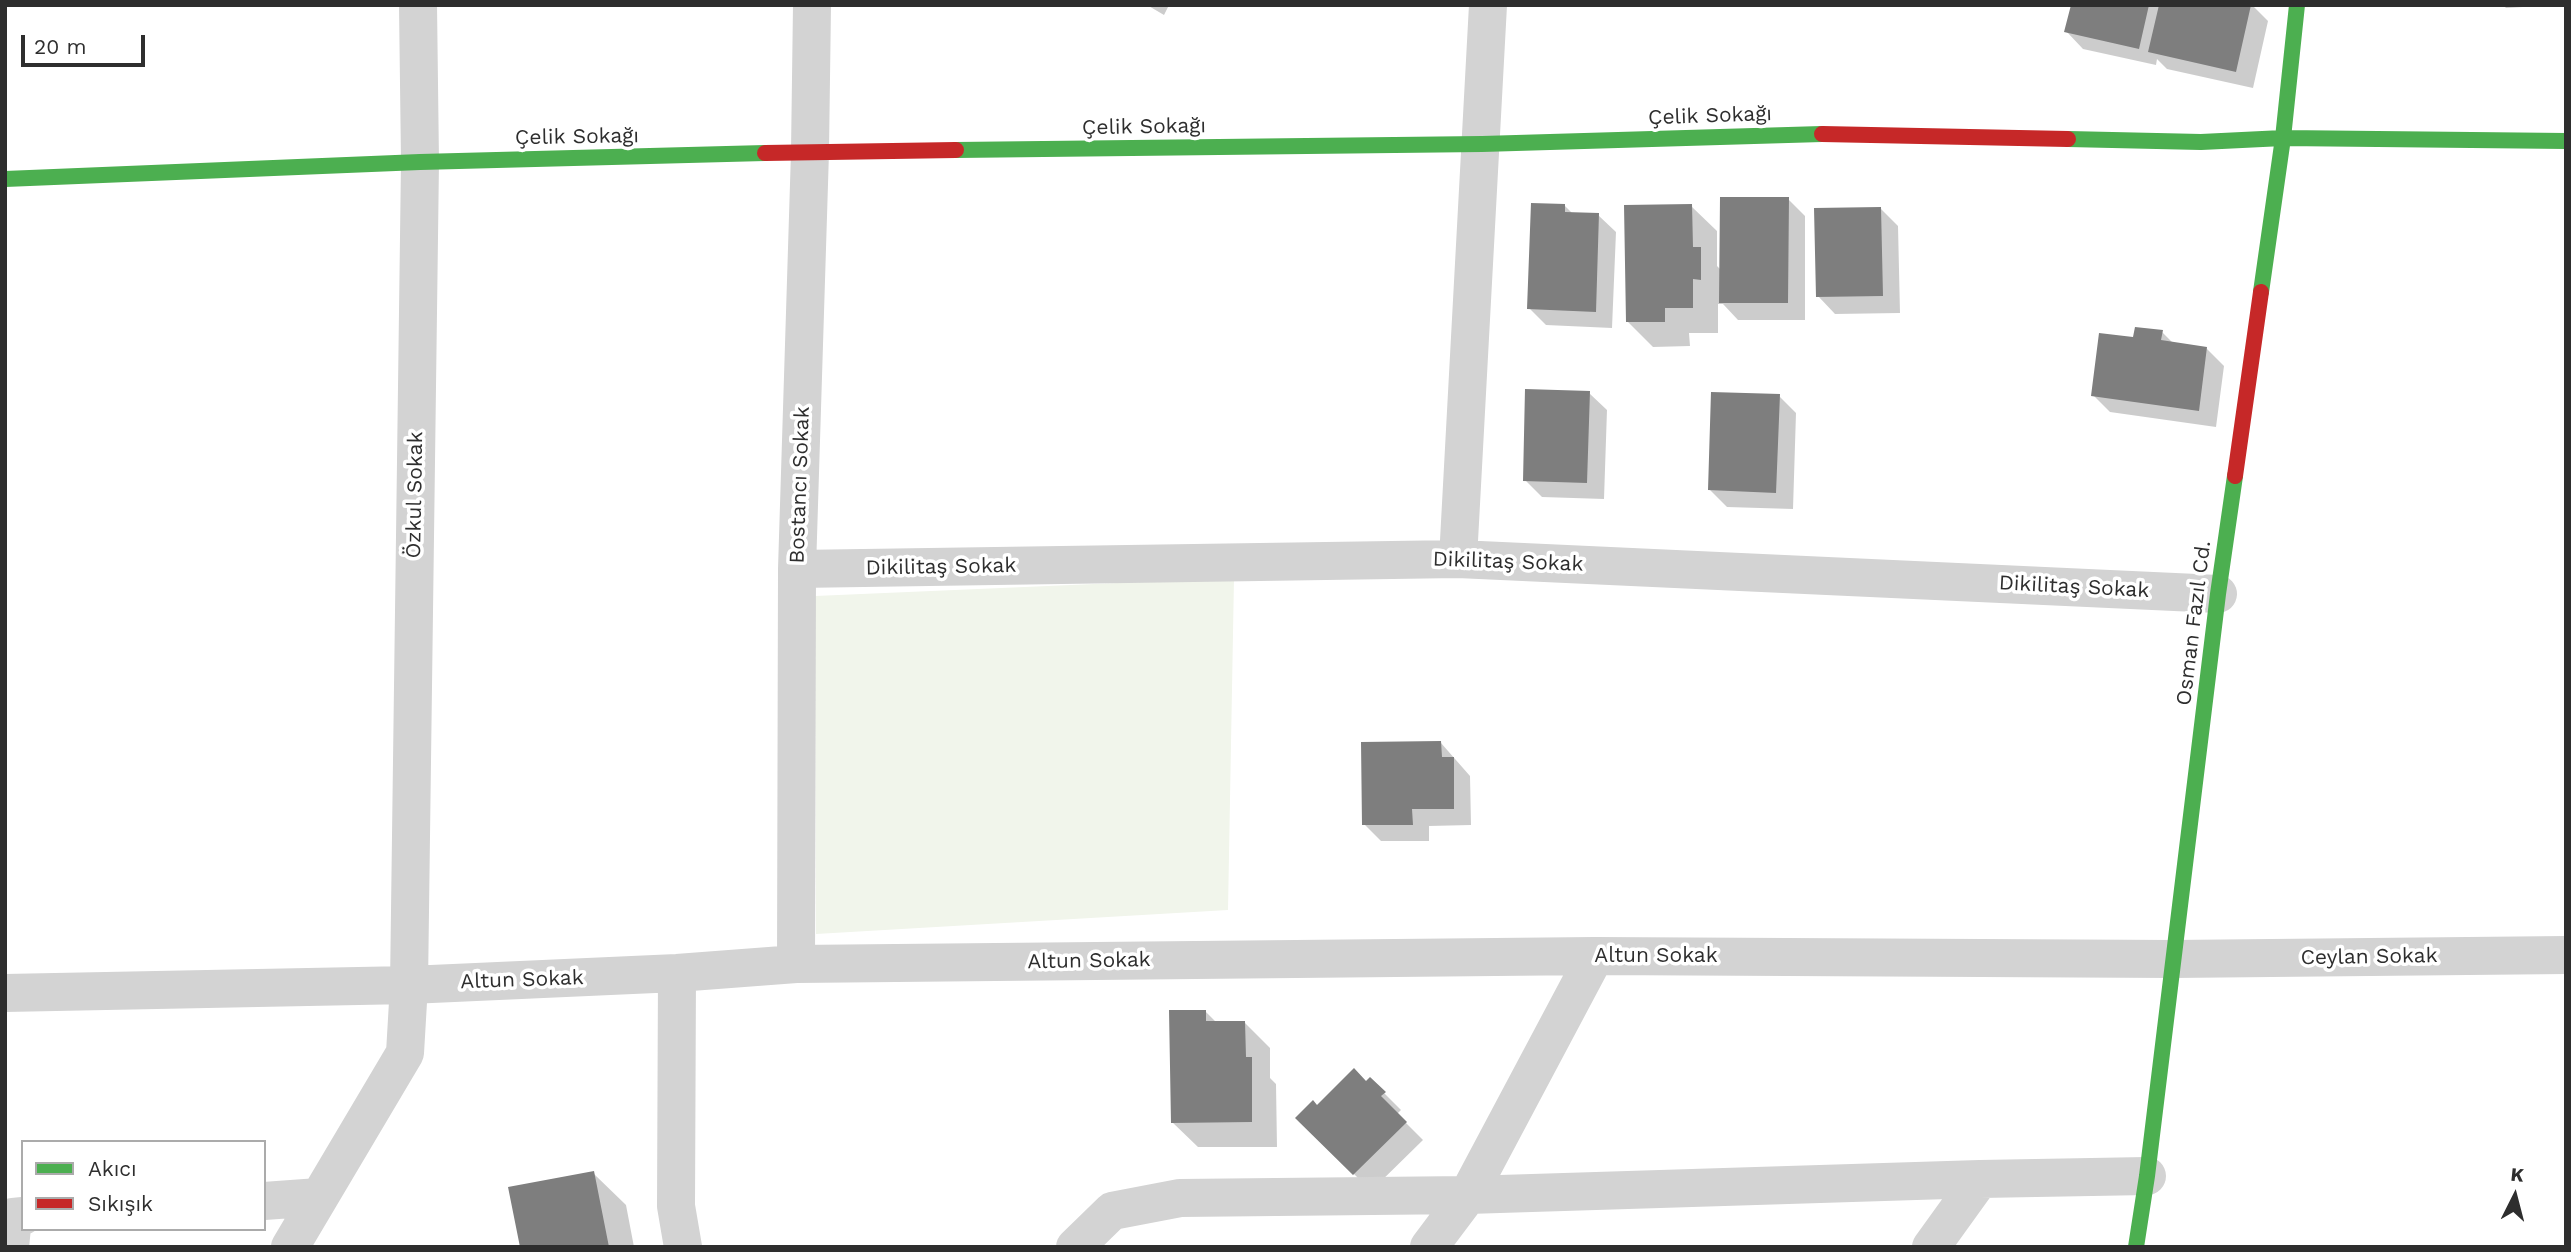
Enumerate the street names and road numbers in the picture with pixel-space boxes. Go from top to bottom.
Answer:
street label: Çelik Sokağı [1648,101,1772,131]
street label: Çelik Sokağı [1082,113,1206,141]
street label: Çelik Sokağı [515,123,639,151]
street label: Bostancı Sokak [785,406,815,564]
street label: Özkul Sokak [401,431,429,559]
street label: Osman Fazıl Cd. [2171,539,2217,707]
street label: Dikilitaş Sokak [1432,547,1584,577]
street label: Dikilitaş Sokak [865,553,1017,581]
street label: Dikilitaş Sokak [1998,570,2150,604]
street label: Altun Sokak [1594,943,1718,969]
street label: Ceylan Sokak [2300,943,2438,971]
street label: Altun Sokak [1027,947,1151,975]
street label: Altun Sokak [460,965,584,995]

